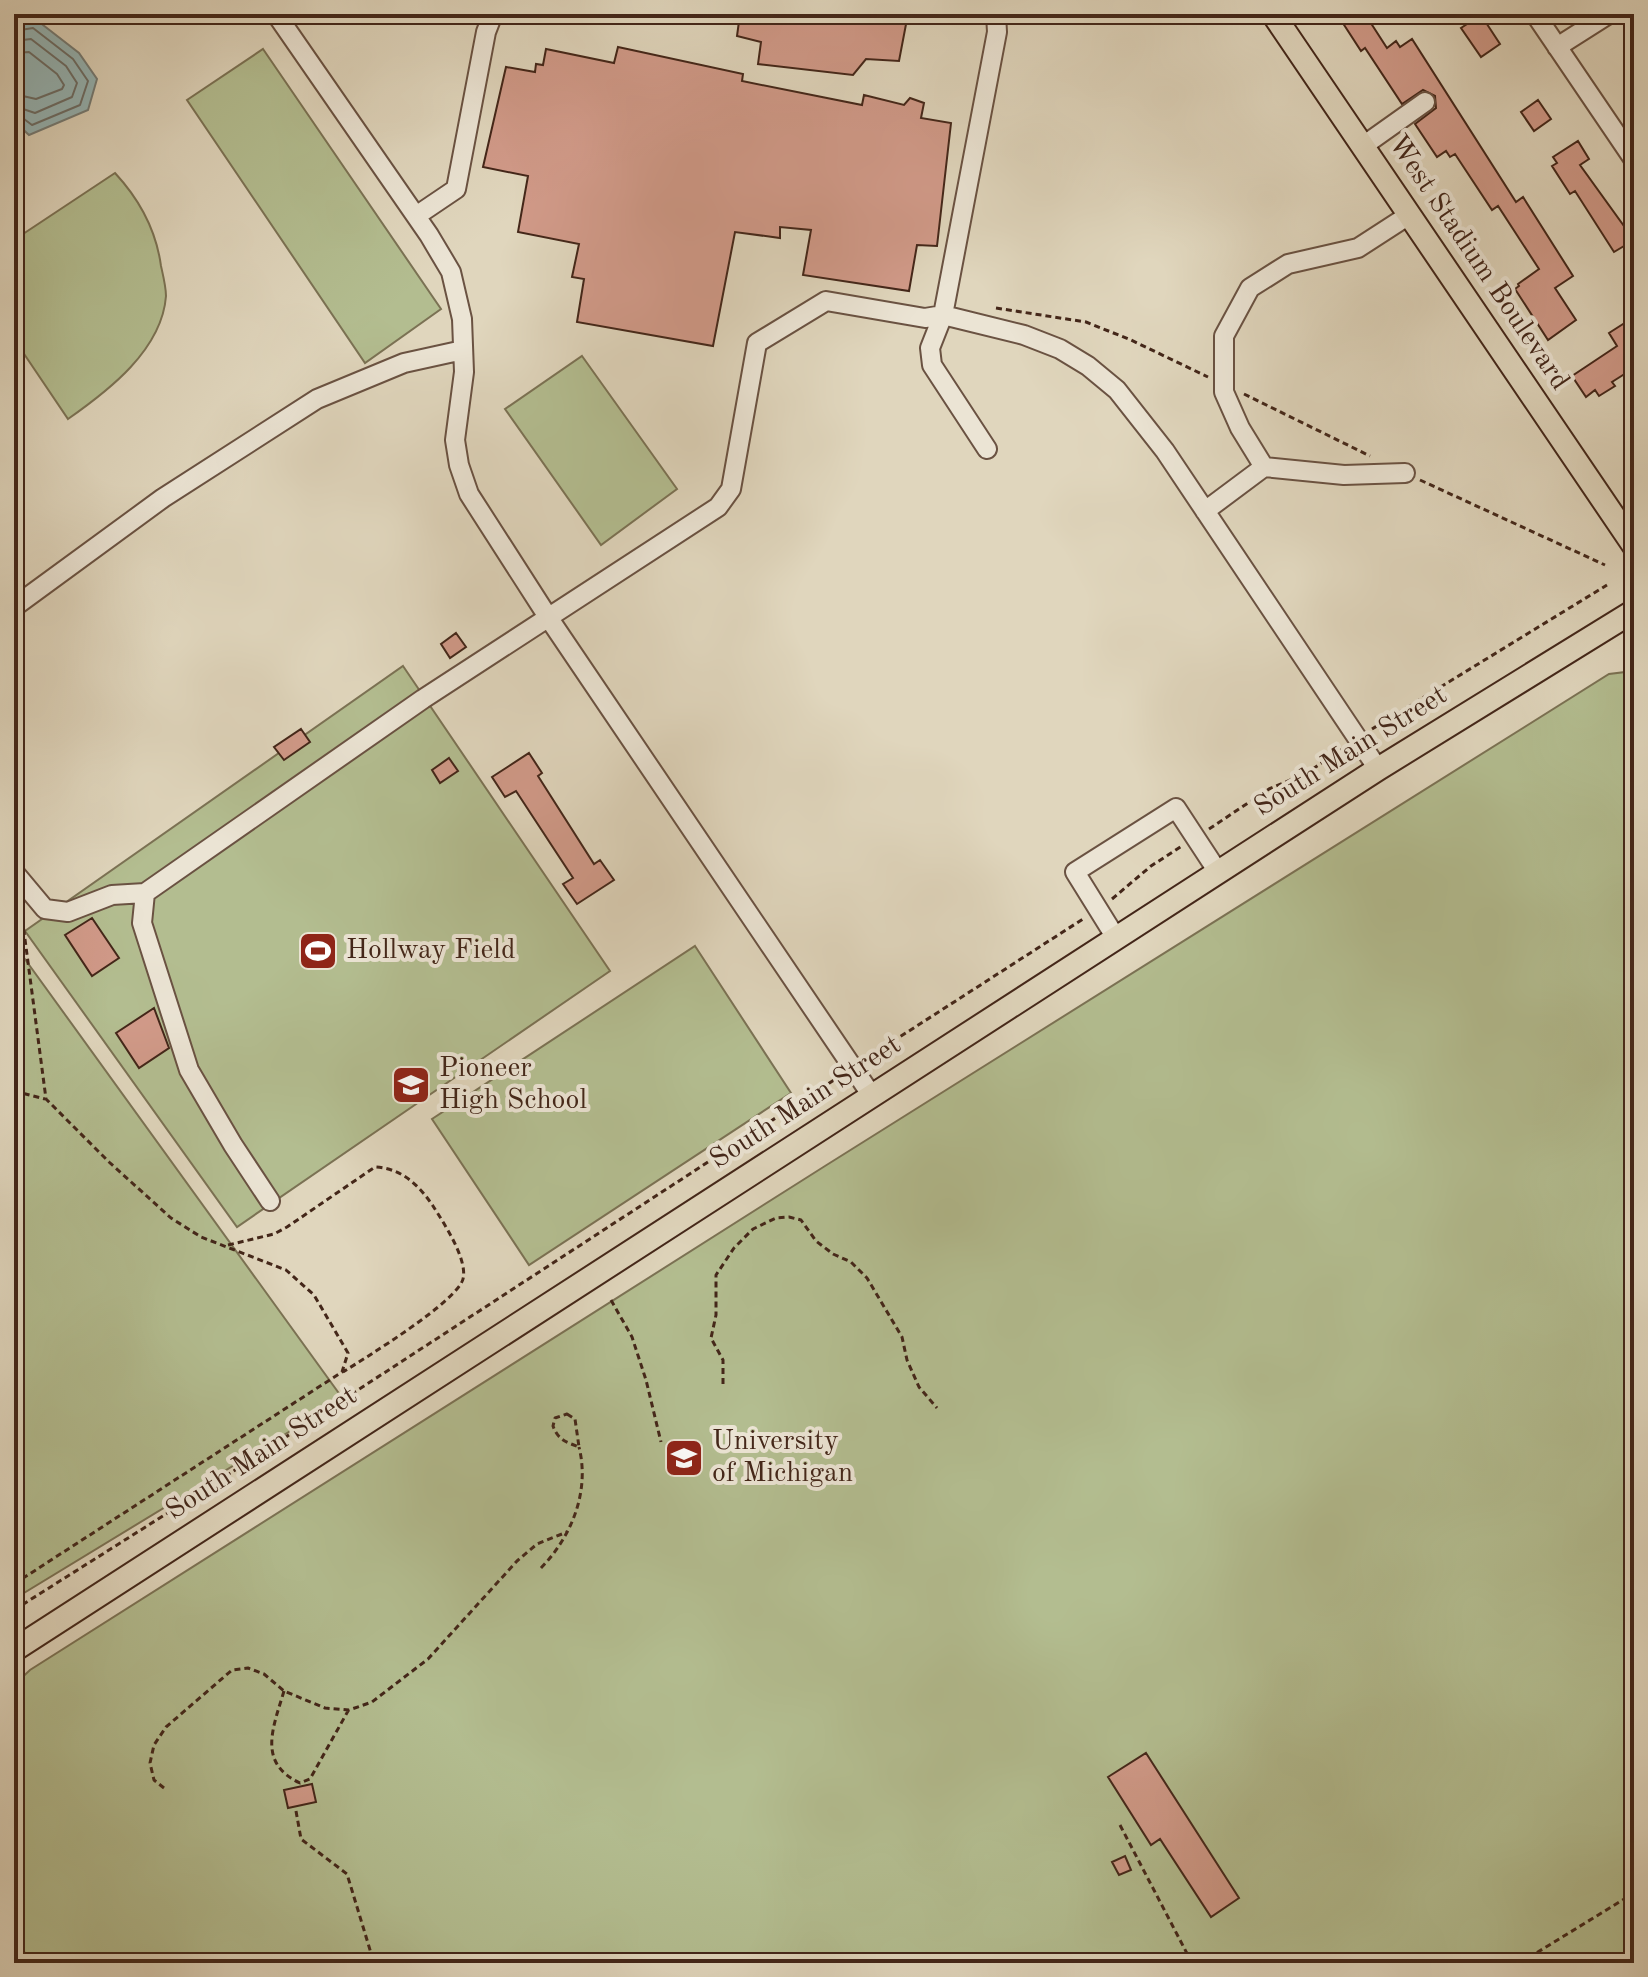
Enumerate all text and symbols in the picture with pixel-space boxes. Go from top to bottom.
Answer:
street label: West Stadium Boulevard [1382,131,1574,395]
street label: South Main Street [1250,682,1452,822]
sports icon: Hollway Field [297,930,339,972]
place label: Hollway Field [346,937,516,965]
street label: South Main Street [706,1031,906,1175]
place label: Pioneer High School [439,1055,587,1115]
school or university icon: Pioneer High School [390,1064,432,1106]
street label: South Main Street [162,1382,362,1526]
place label: University of Michigan [712,1428,853,1488]
school or university icon: University of Michigan [663,1437,705,1479]

